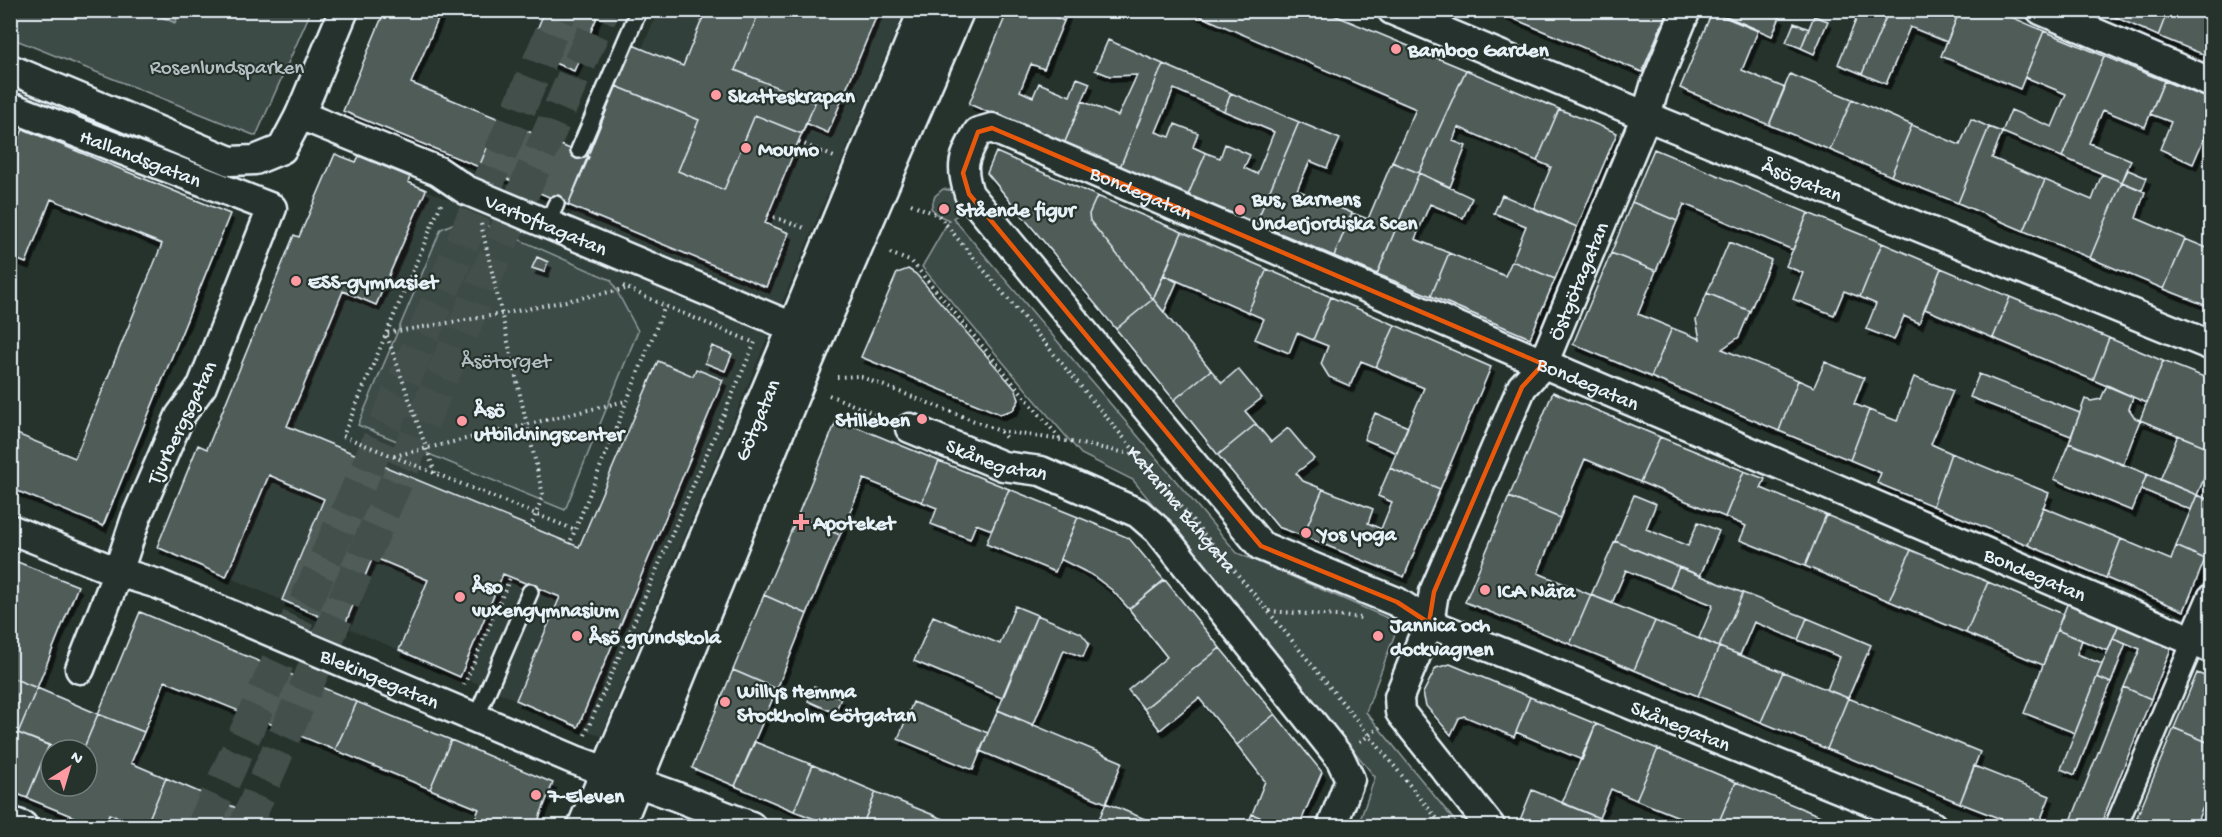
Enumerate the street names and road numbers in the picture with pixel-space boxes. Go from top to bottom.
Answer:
street label: Hallandsgatan [75,126,204,195]
street label: Åsögatan [1757,153,1845,210]
street label: Bondegatan [1084,162,1195,228]
street label: Vartoftagatan [479,190,610,264]
street label: Östgötagatan [1545,219,1617,345]
street label: Bondegatan [1531,353,1642,419]
street label: Tjurbergsgatan [143,358,225,490]
street label: Götgatan [731,376,788,466]
street label: Skånegatan [941,435,1051,488]
street label: Katarina Bangata [1119,442,1241,580]
street label: Bondegatan [1978,544,2089,610]
street label: Blekingegatan [314,644,442,717]
street label: Skånegatan [1626,697,1733,760]

